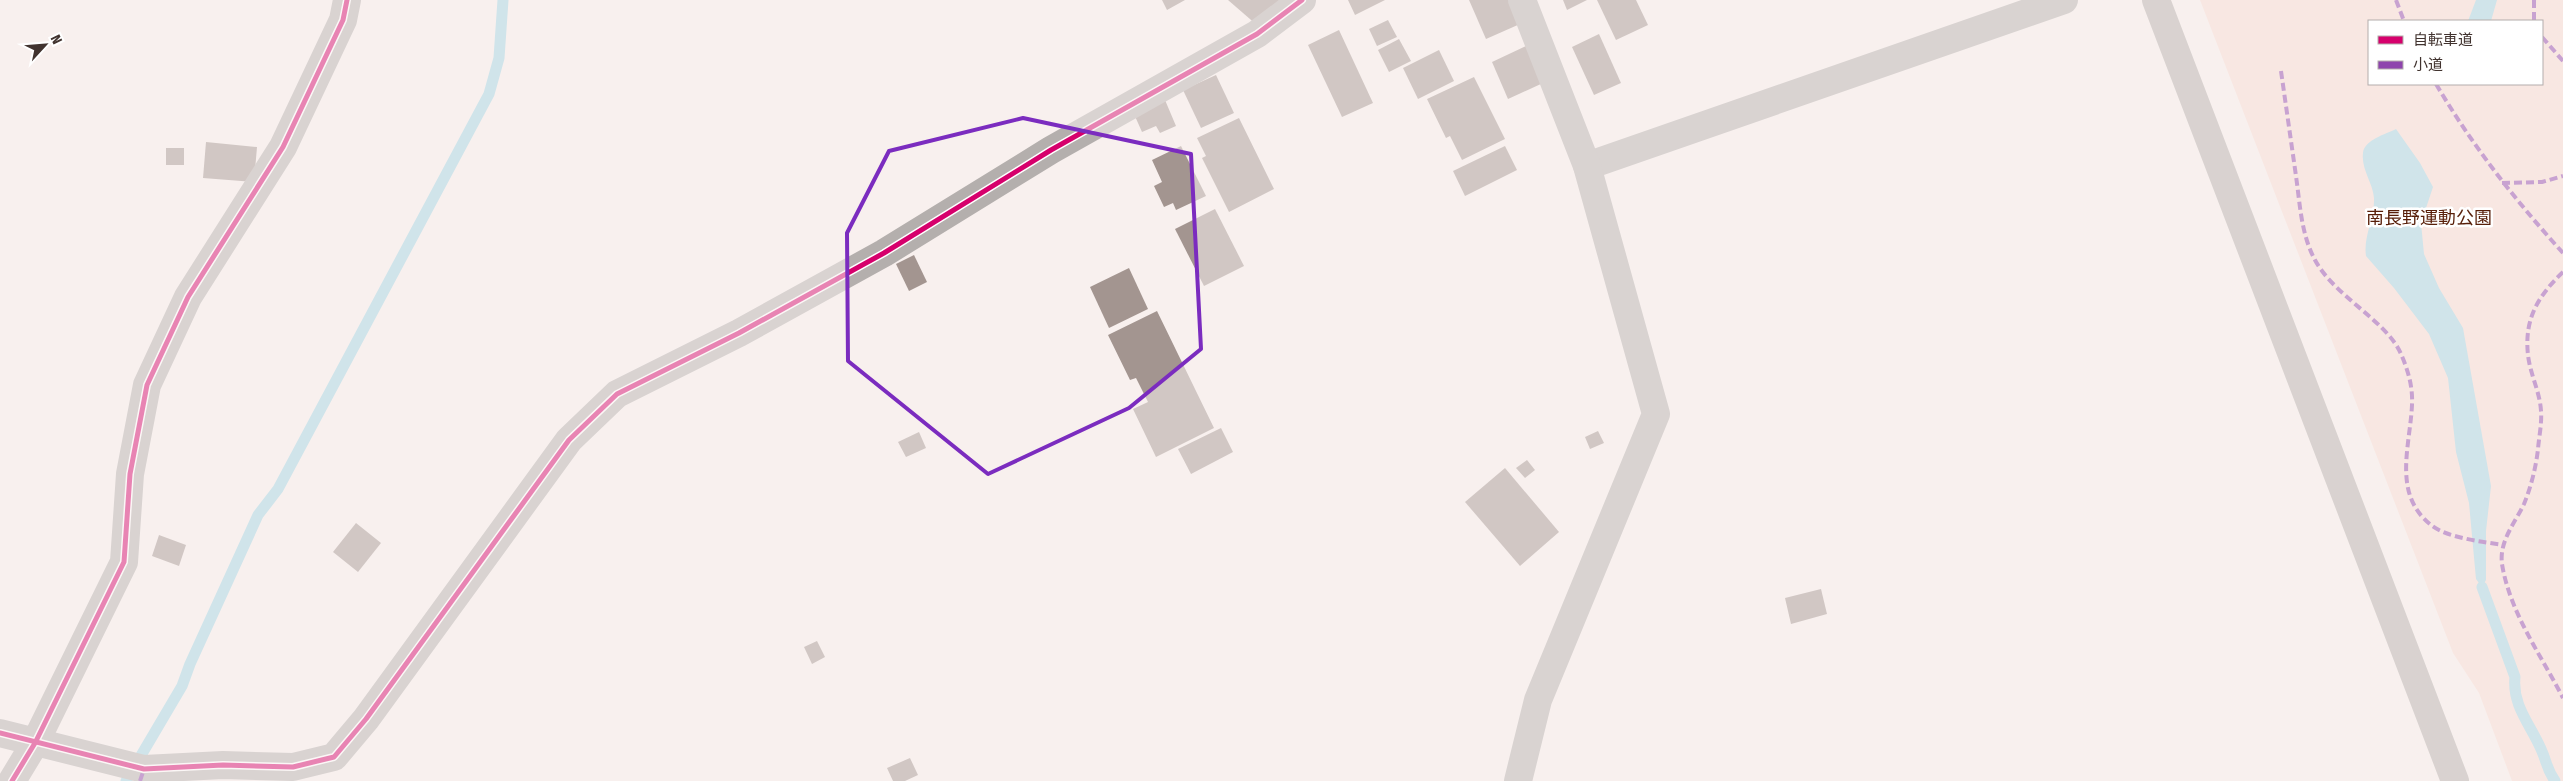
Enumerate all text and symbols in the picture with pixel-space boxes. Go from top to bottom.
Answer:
north arrow [20,20,70,70]
legend [2368,20,2543,85]
text: 自転車道 [2413,31,2473,49]
text: N [47,32,66,47]
text: 小道 [2413,56,2443,74]
park label: 南長野運動公園 [2366,207,2492,229]

